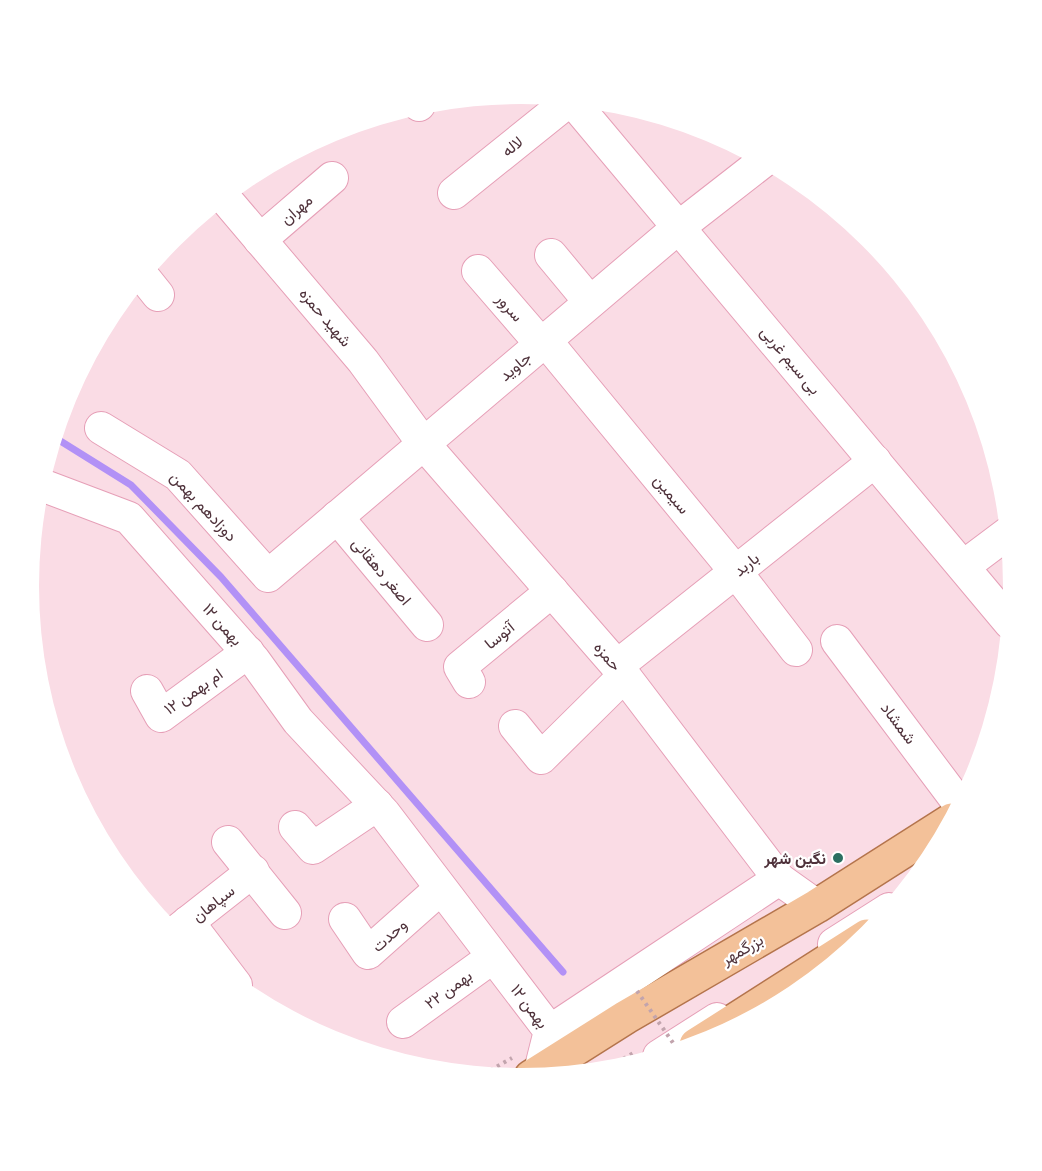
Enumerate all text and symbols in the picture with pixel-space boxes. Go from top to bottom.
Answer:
street label: لاله [497,131,527,161]
street label: مهران [276,190,317,229]
street label: شهید حمزه [295,283,356,351]
street label: سرور [491,288,528,326]
street label: بی سیم غربی [756,322,825,399]
street label: جاوید [495,347,536,386]
street label: دوزادهم بهمن [166,467,242,546]
street label: سیمین [649,470,694,518]
street label: اصغر دهقانی [347,533,416,610]
street label: باربد [729,548,763,581]
street label: ۱۲ بهمن [198,599,247,650]
street label: آتوسا [480,616,520,654]
street label: حمزه [589,637,626,676]
street label: ۱۲ ام بهمن [160,664,227,719]
street label: شمشاد [877,698,921,748]
place label: نگین شهر [763,848,826,869]
marker: نگین شهر [831,851,845,865]
street label: سپاهان [188,880,240,927]
street label: وحدت [367,914,411,957]
street label: بزرگمهر [717,929,767,970]
street label: ۲۲ بهمن [420,965,476,1014]
street label: ۱۲ بهمن [506,980,553,1033]

